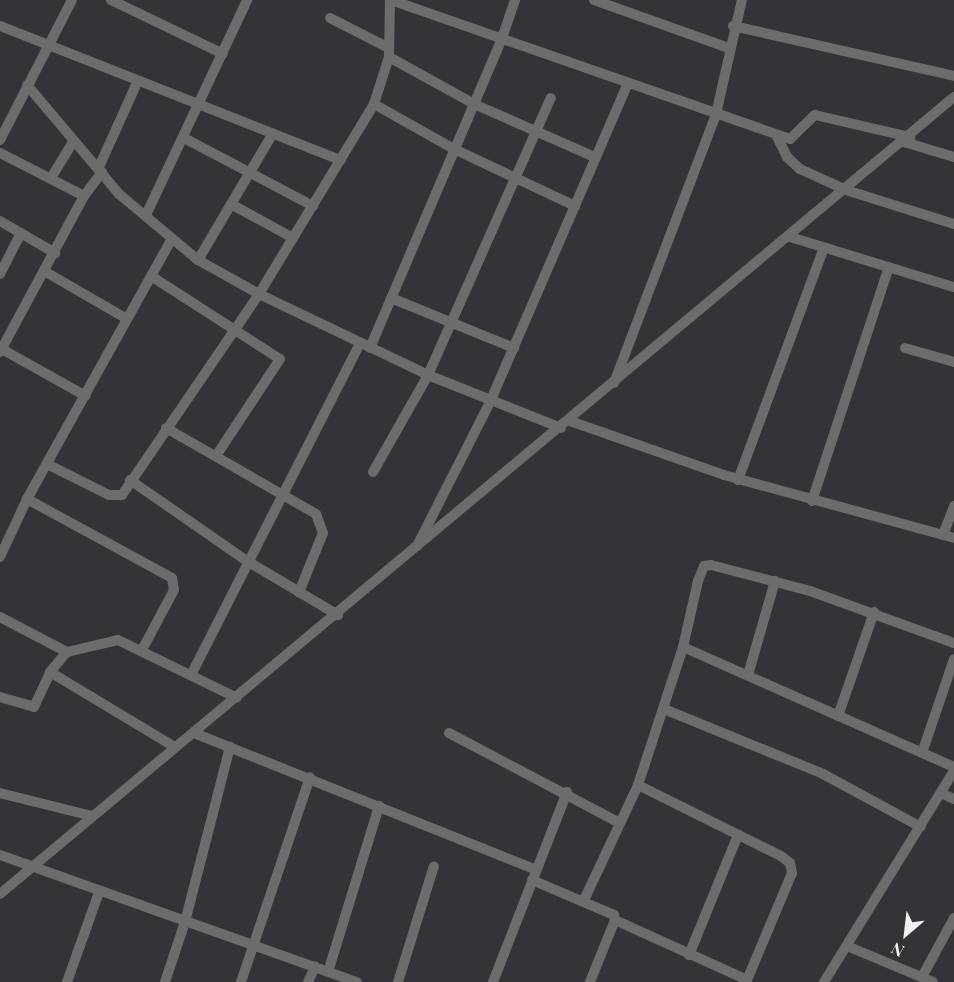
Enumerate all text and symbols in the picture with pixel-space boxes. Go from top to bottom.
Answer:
north arrow [876,904,936,964]
text: N [887,938,907,962]

